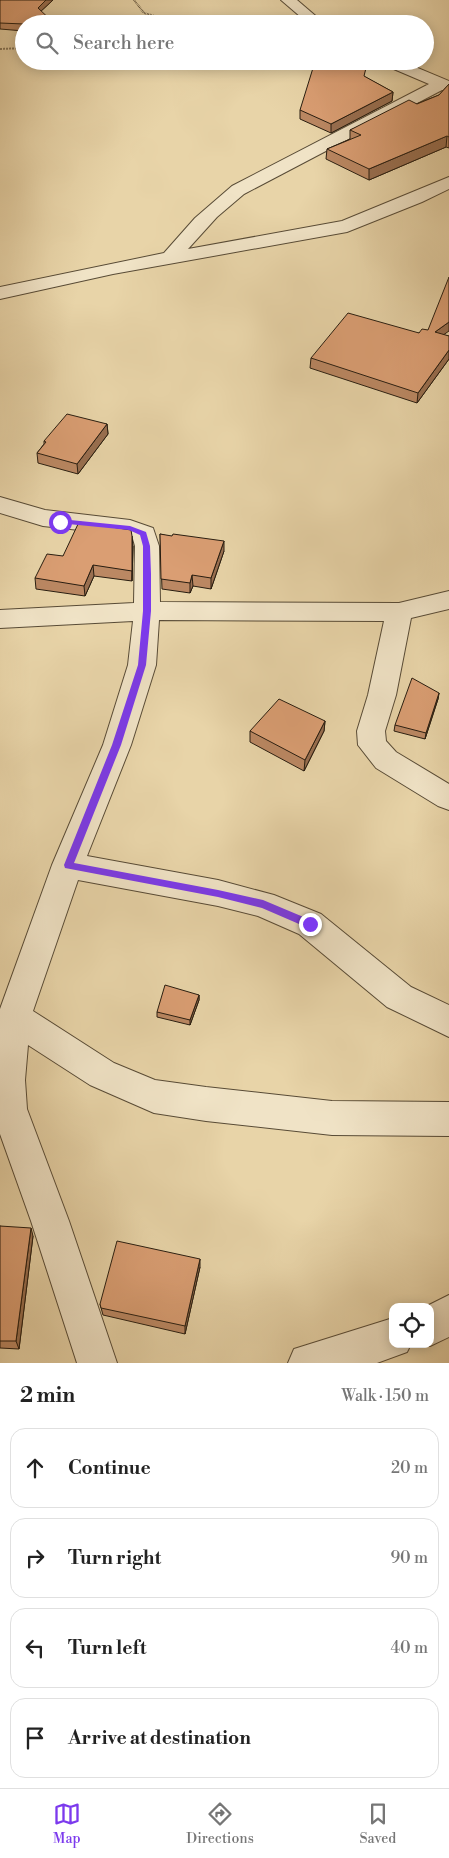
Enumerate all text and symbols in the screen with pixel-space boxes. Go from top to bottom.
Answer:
search box [15,15,434,70]
icon: search [33,29,61,57]
text: Search here [73,31,174,55]
route start [49,511,72,534]
route end [299,913,322,936]
map controls [389,1303,434,1348]
button: locate [389,1303,434,1348]
text: 2 min [20,1383,75,1409]
text: Walk · 150 m [341,1386,429,1406]
icon: ahead [21,1454,49,1482]
text: Continue [68,1456,151,1480]
text: 20 m [391,1458,428,1478]
icon: right [21,1544,49,1572]
text: Turn right [68,1546,161,1570]
text: 90 m [390,1548,428,1568]
icon: left [21,1634,49,1662]
text: Turn left [68,1636,147,1660]
text: 40 m [391,1638,428,1658]
icon: arrive [21,1724,49,1752]
text: Arrive at destination [68,1726,251,1750]
tab: Map [53,1800,81,1848]
tab: Directions [186,1800,254,1848]
tab: Saved [359,1800,396,1848]

